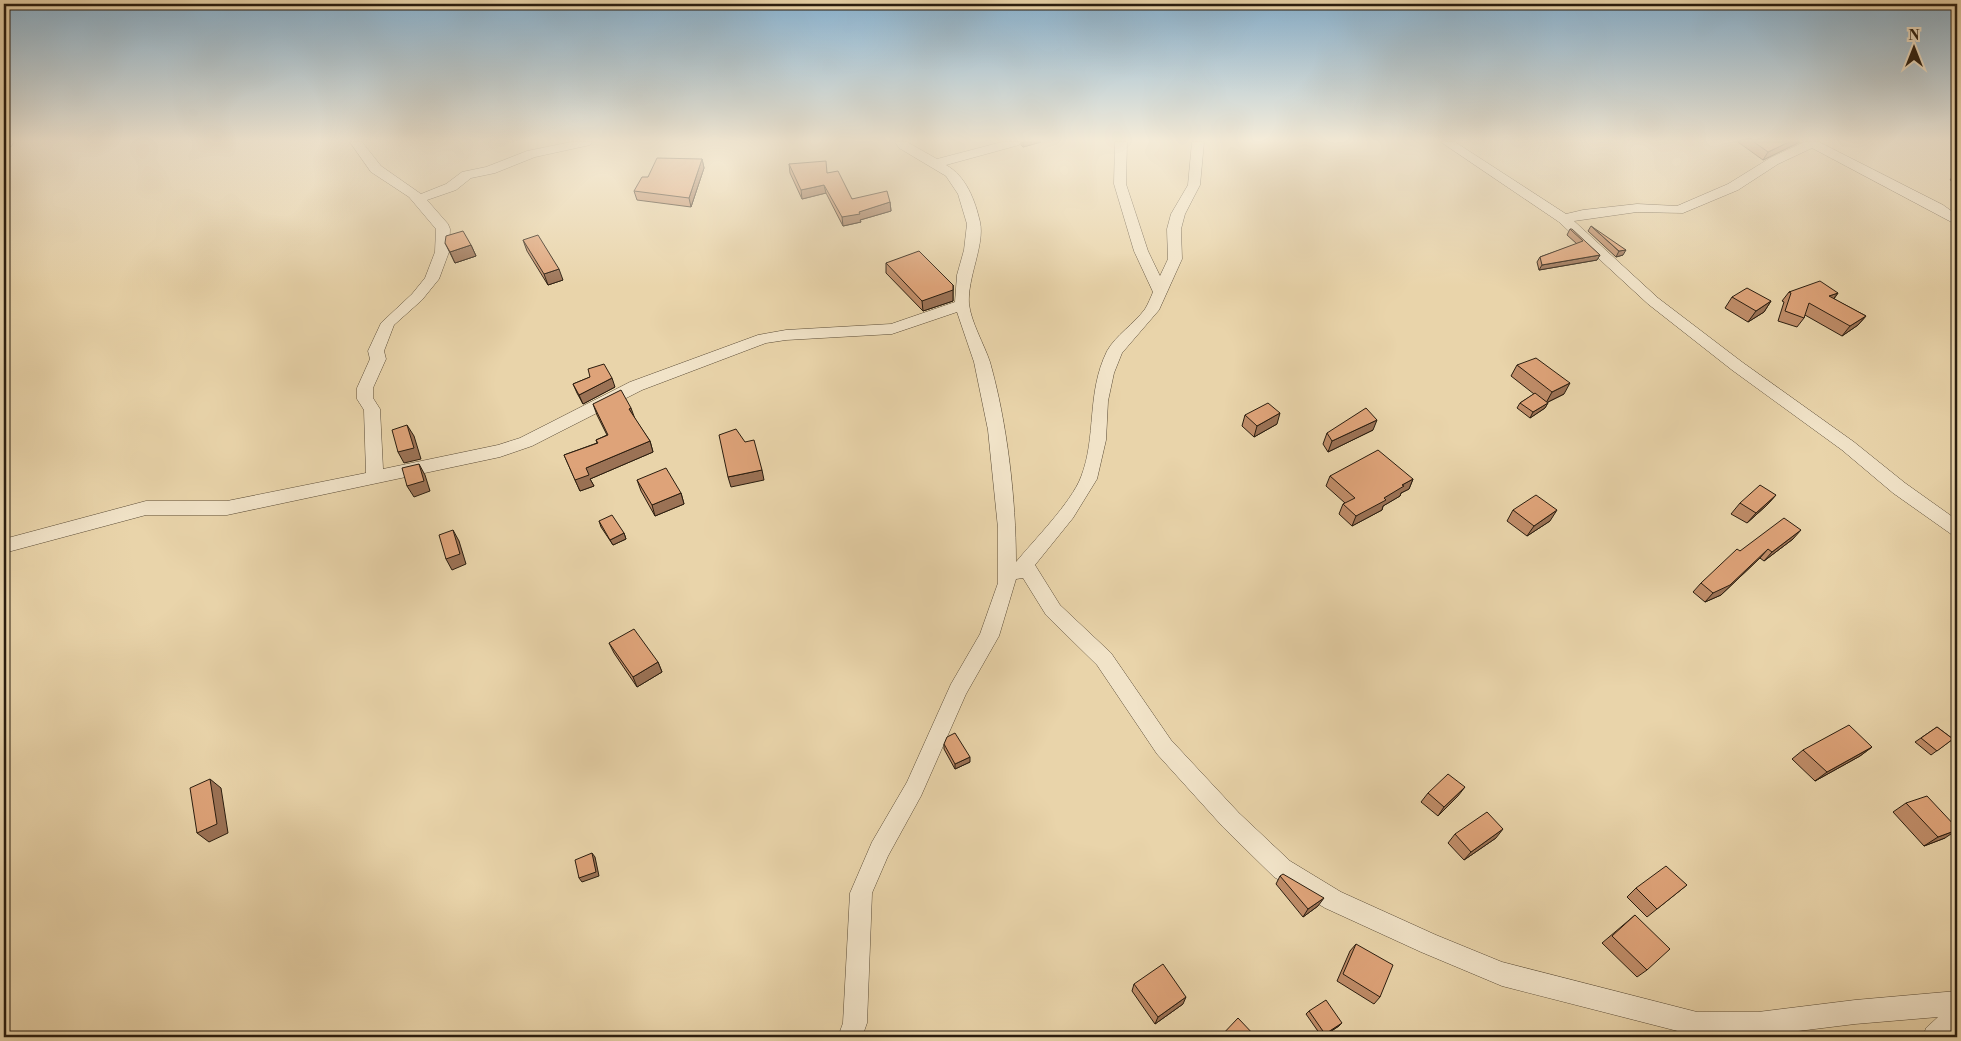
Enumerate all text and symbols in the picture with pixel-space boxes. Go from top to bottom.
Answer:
north arrow [1888,22,1938,72]
text: N [1908,27,1920,45]

